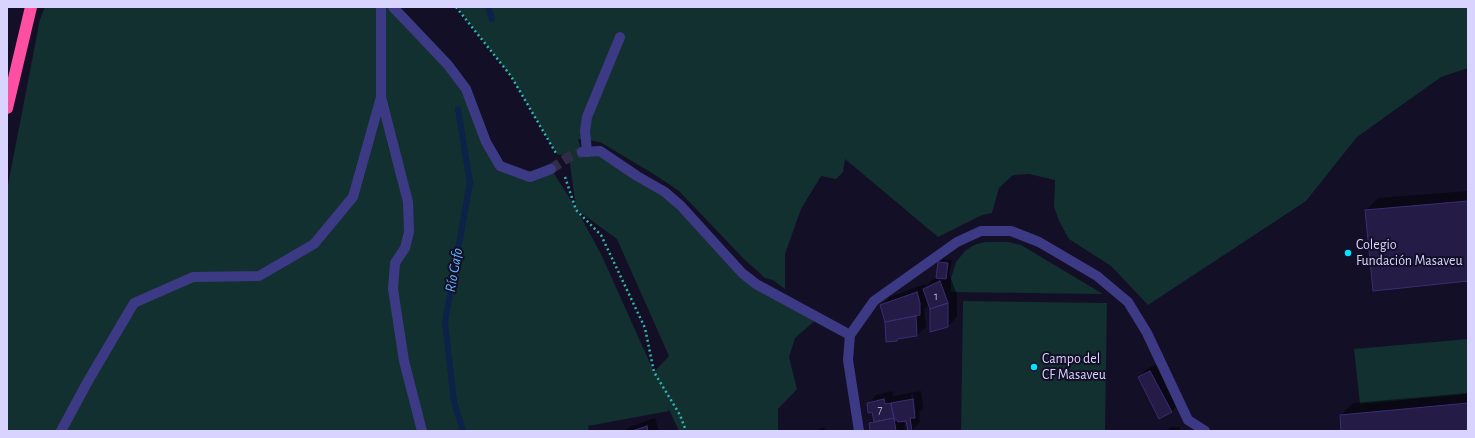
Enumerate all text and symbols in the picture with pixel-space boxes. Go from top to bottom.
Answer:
place label: Colegio Fundación Masaveu [1356,237,1463,270]
water label: Río Gafo [441,247,467,293]
marker: Colegio Fundación Masaveu [1343,248,1353,258]
house number: 1 [934,289,938,303]
place label: Campo del CF Masaveu [1042,351,1106,384]
marker: Campo del CF Masaveu [1029,362,1039,372]
house number: 7 [877,402,883,416]

